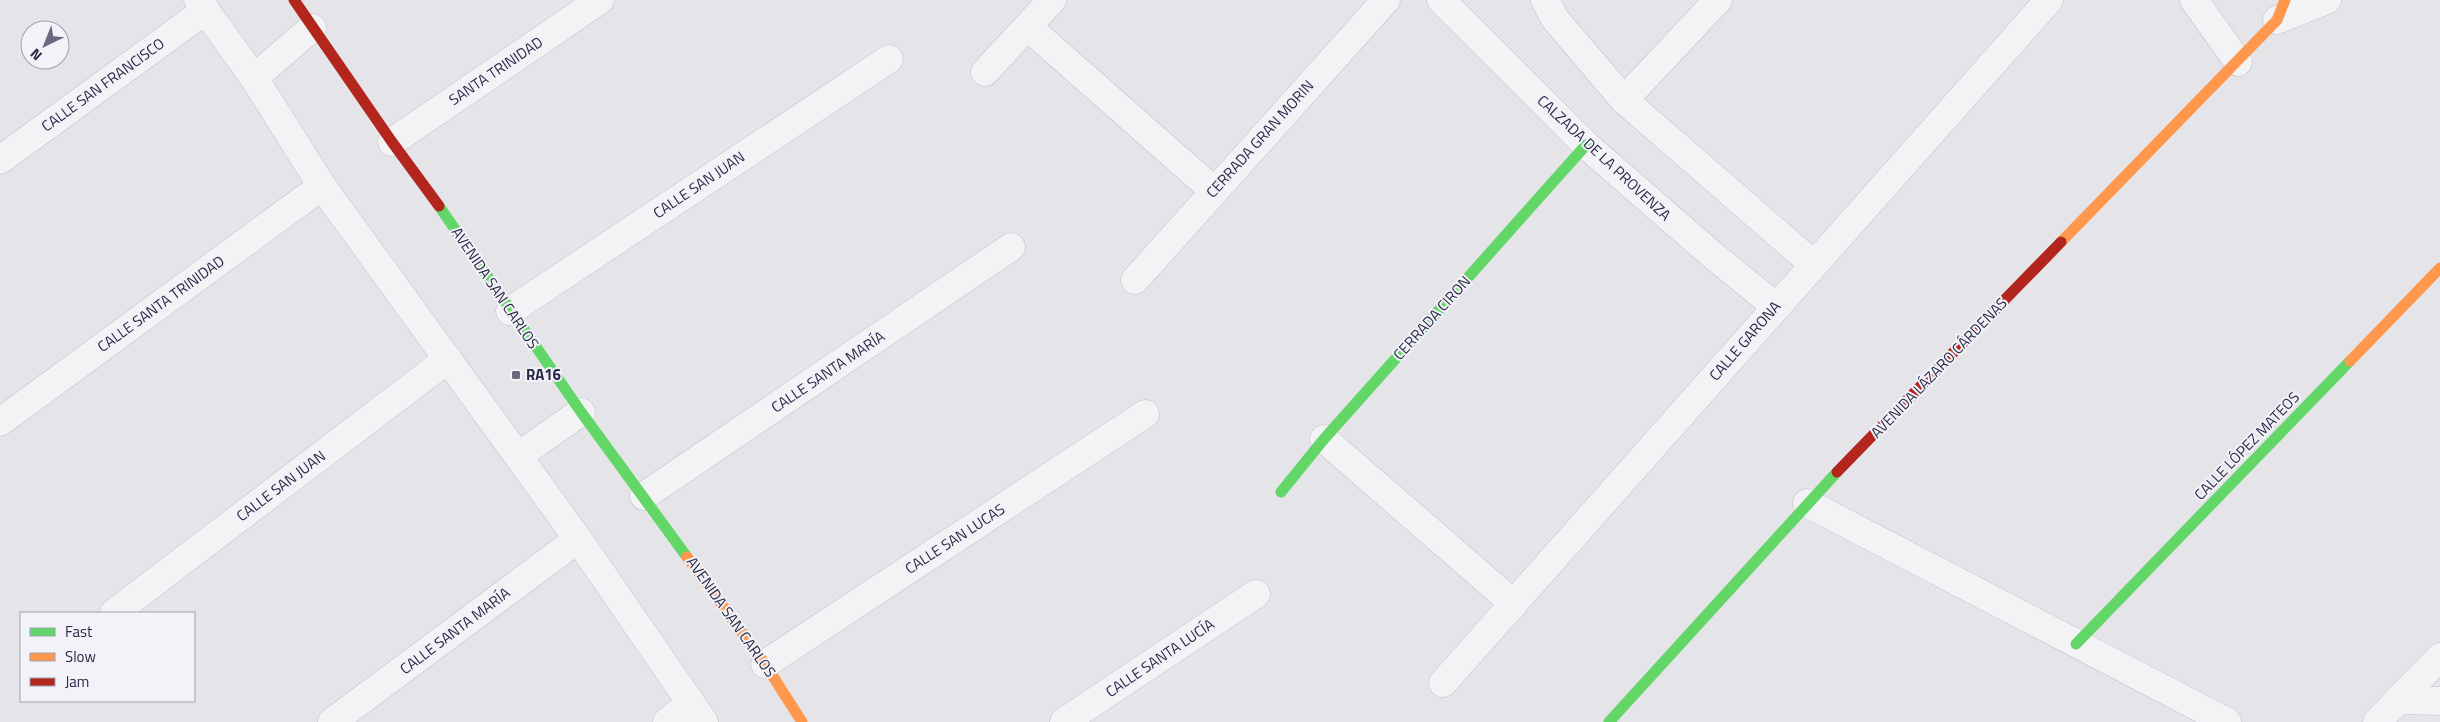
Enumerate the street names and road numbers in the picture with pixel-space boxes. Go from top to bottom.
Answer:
street label: SANTA TRINIDAD [444,31,547,111]
street label: CALLE SAN FRANCISCO [36,32,169,137]
street label: CERRADA GRAN MORIN [1200,75,1319,203]
street label: CALZADA DE LA PROVENZA [1532,89,1676,226]
street label: CALLE SAN JUAN [648,145,749,224]
street label: AVENIDA SAN CARLOS [446,222,545,353]
street label: CALLE SANTA TRINIDAD [92,250,229,358]
street label: CERRADA CIRON [1387,270,1476,365]
street label: AVENIDA LÁZARO CÁRDENAS [1865,292,2012,443]
street label: CALLE GARONA [1703,296,1786,386]
street label: CALLE SANTA MARÍA [766,325,889,418]
street label: CALLE LÓPEZ MATEOS [2189,386,2305,505]
street label: CALLE SAN JUAN [231,444,330,527]
street label: CALLE SAN LUCAS [900,498,1009,580]
street label: AVENIDA SAN CARLOS [681,552,782,682]
street label: CALLE SANTA MARÍA [395,581,515,680]
street label: CALLE SANTA LUCÍA [1101,613,1219,703]

